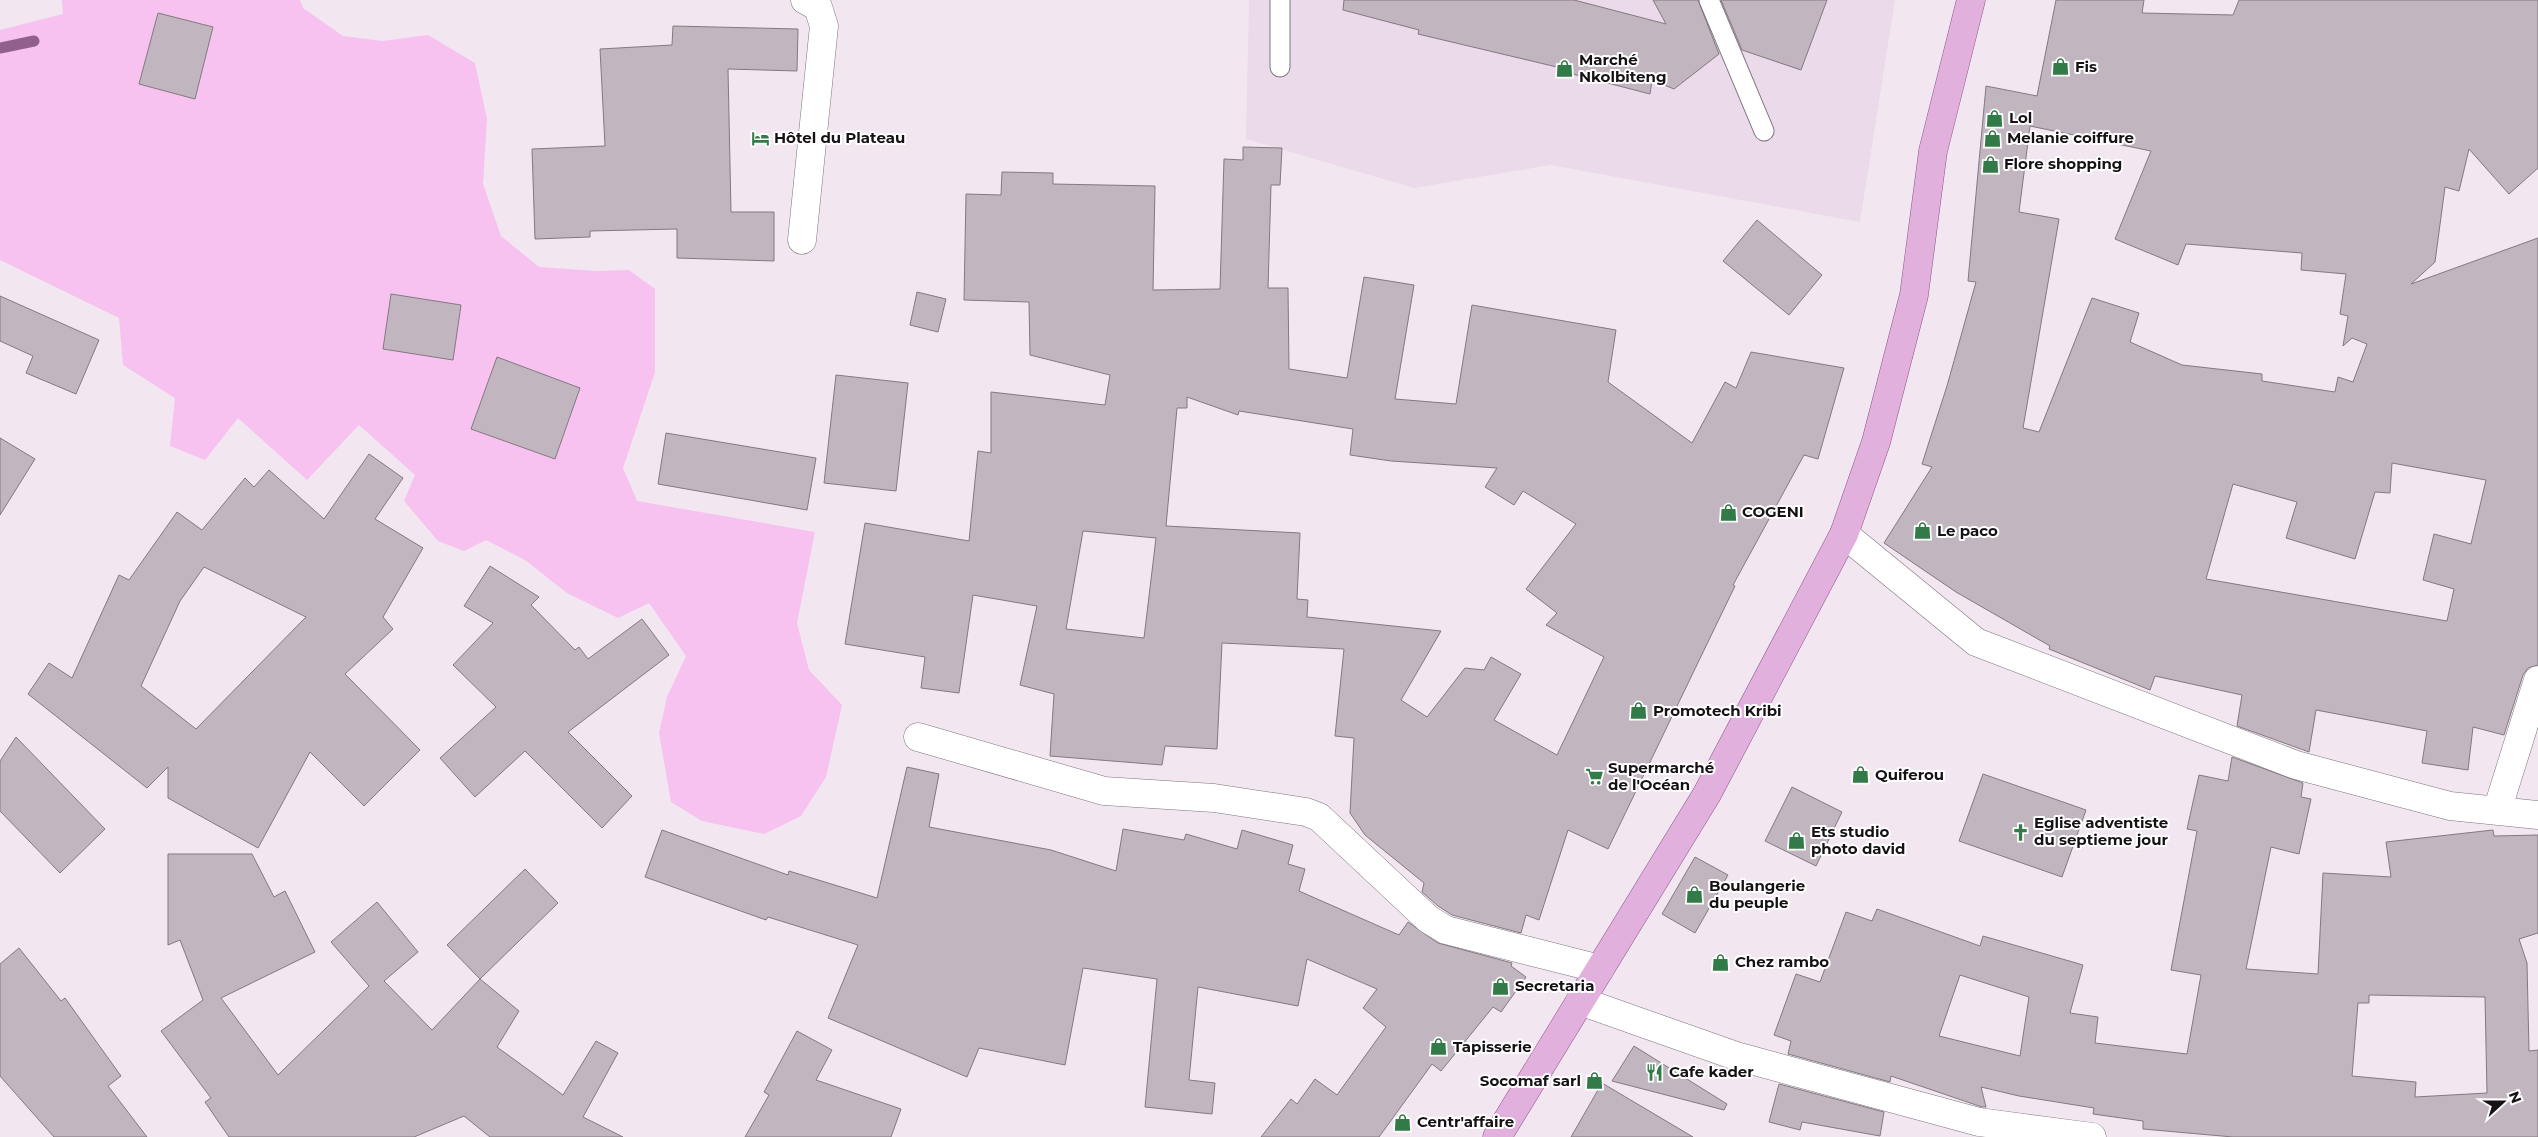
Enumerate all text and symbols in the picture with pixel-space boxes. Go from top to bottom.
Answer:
place label: Marché Nkolbiteng [1579,50,1666,86]
shop icon: Fis [2051,57,2071,77]
place label: Fis [2075,57,2097,76]
shop icon: Marché Nkolbiteng [1555,59,1575,79]
shop icon: Lol [1985,108,2005,128]
place label: Lol [2009,108,2032,127]
hotel icon: Hôtel du Plateau [750,128,770,148]
place label: Hôtel du Plateau [774,128,905,147]
shop icon: Melanie coiffure [1983,128,2003,148]
place label: Melanie coiffure [2007,128,2134,147]
shop icon: Flore shopping [1980,154,2000,174]
place label: Flore shopping [2004,154,2122,173]
shop icon: COGENI [1718,502,1738,522]
place label: COGENI [1742,502,1804,521]
shop icon: Le paco [1913,521,1933,541]
place label: Le paco [1937,521,1998,540]
shop icon: Promotech Kribi [1629,701,1649,721]
place label: Promotech Kribi [1653,701,1782,720]
place label: Supermarché de l'Océan [1608,758,1714,794]
shop icon: Quiferou [1851,765,1871,785]
place label: Quiferou [1875,765,1944,784]
supermarket icon: Supermarché de l'Océan [1584,767,1604,787]
place label: Eglise adventiste du septieme jour [2034,813,2168,849]
place label: Ets studio photo david [1811,822,1905,858]
church icon: Eglise adventiste du septieme jour [2010,822,2030,842]
shop icon: Ets studio photo david [1787,831,1807,851]
place label: Boulangerie du peuple [1709,876,1805,912]
shop icon: Boulangerie du peuple [1685,885,1705,905]
shop icon: Chez rambo [1711,952,1731,972]
place label: Chez rambo [1735,952,1829,971]
shop icon: Secretaria [1491,976,1511,996]
place label: Secretaria [1515,976,1594,995]
shop icon: Tapisserie [1429,1037,1449,1057]
place label: Tapisserie [1453,1037,1532,1056]
restaurant icon: Cafe kader [1645,1062,1665,1082]
place label: Cafe kader [1669,1062,1754,1081]
place label: Socomaf sarl [1480,1071,1581,1090]
shop icon: Socomaf sarl [1585,1071,1605,1091]
north arrow [2478,1077,2528,1127]
text: N [2505,1089,2526,1106]
shop icon: Centr'affaire [1393,1112,1413,1132]
place label: Centr'affaire [1417,1112,1514,1131]

